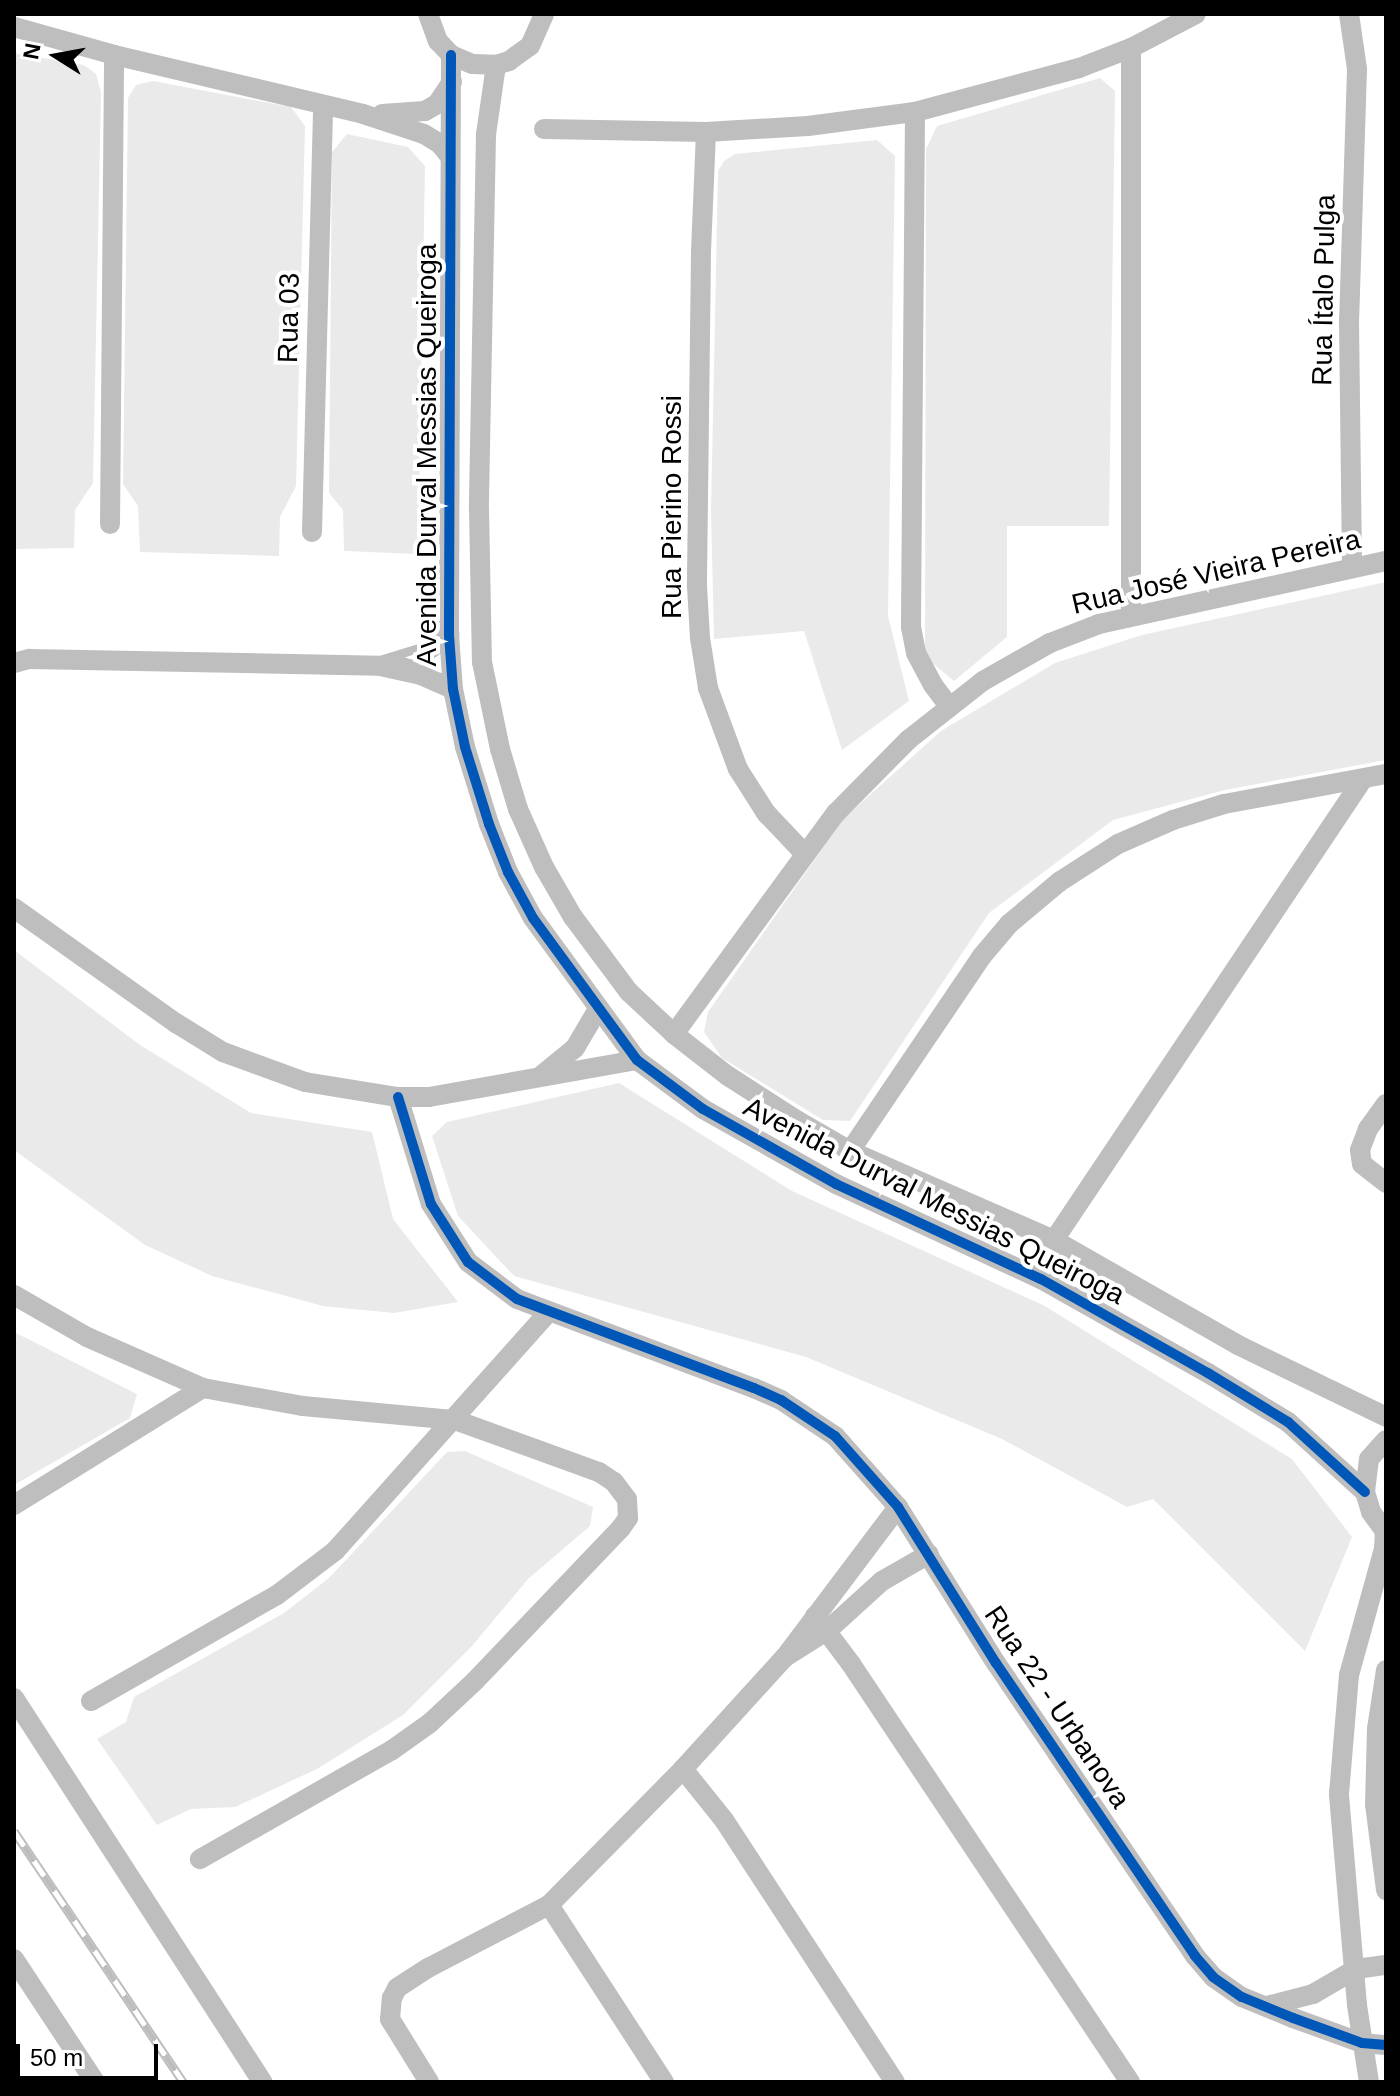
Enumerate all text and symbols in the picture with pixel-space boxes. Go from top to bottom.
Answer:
north arrow [16,16,96,96]
text: N [18,41,46,62]
street label: Rua Ítalo Pulga [1306,194,1342,386]
street label: Avenida Durval Messias Queiroga [410,244,444,666]
street label: Rua 03 [271,273,307,363]
street label: Rua Pierino Rossi [655,395,689,619]
street label: Rua José Vieira Pereira [1068,522,1364,622]
street label: Avenida Durval Messias Queiroga [738,1090,1130,1312]
street label: Rua 22 - Urbanova [977,1600,1137,1814]
scale bar [20,2028,162,2078]
text: 50 m [30,2044,83,2071]

